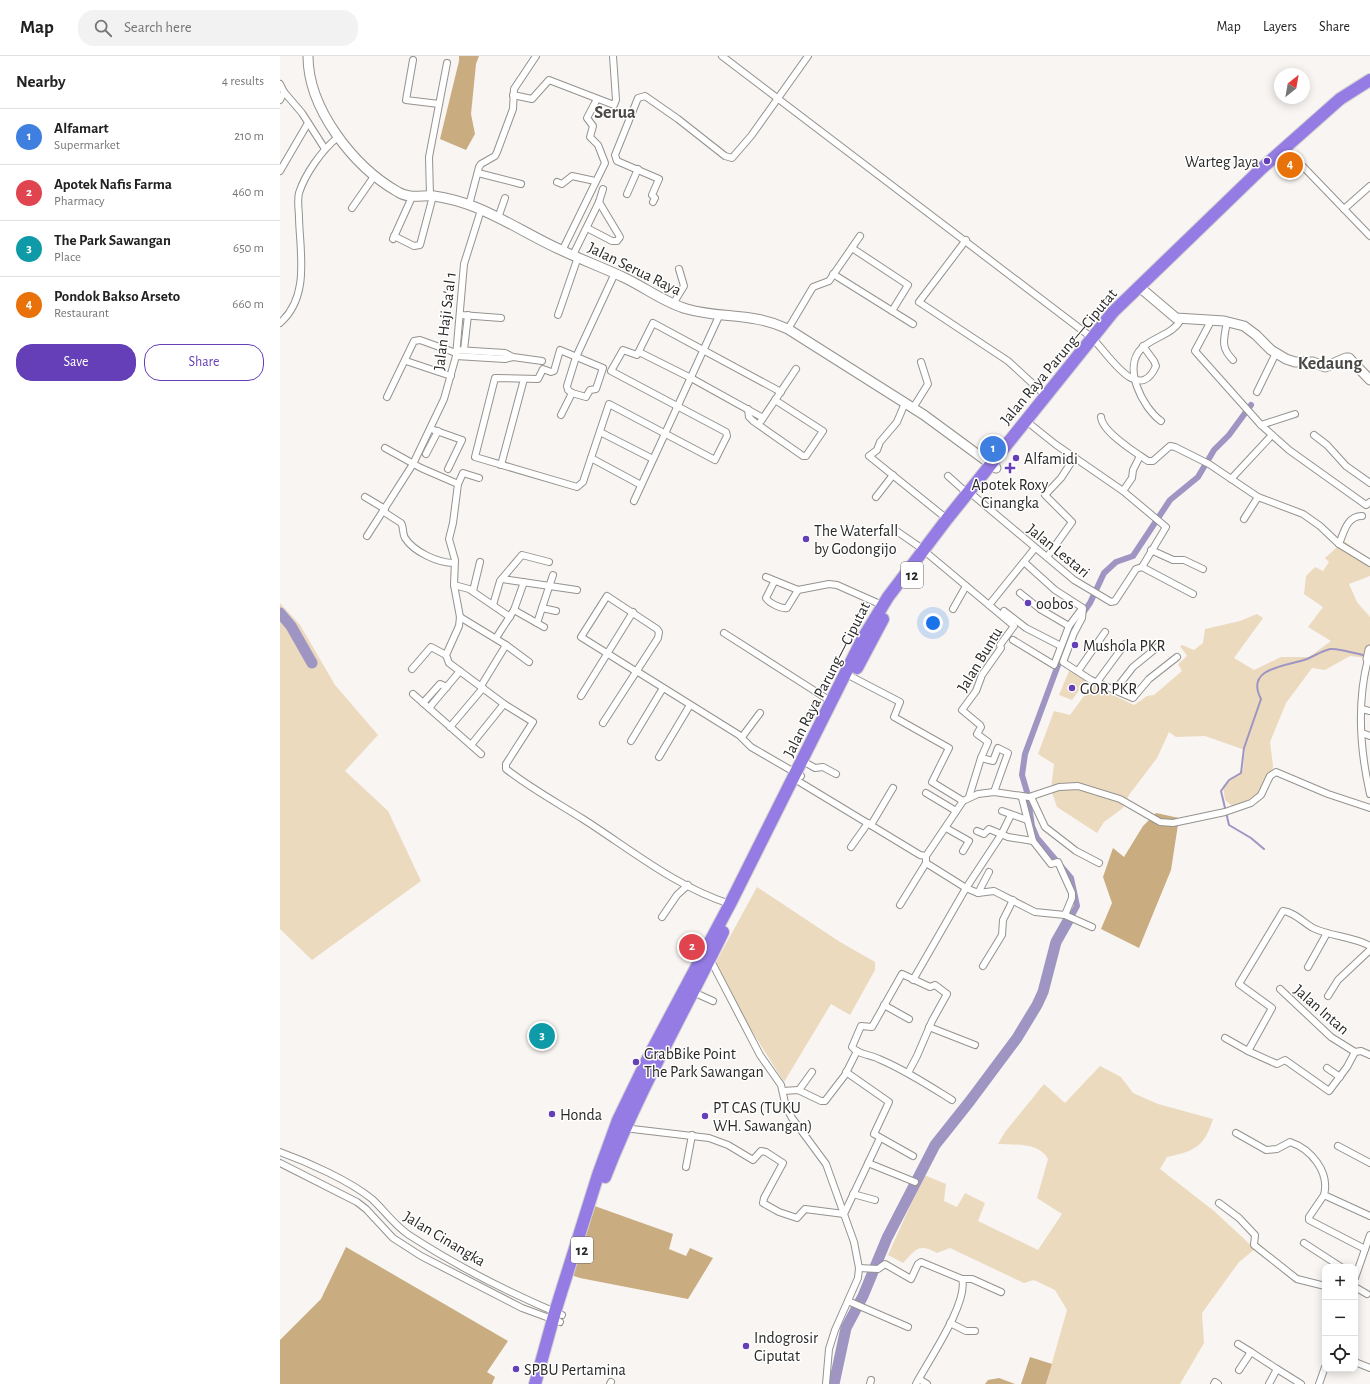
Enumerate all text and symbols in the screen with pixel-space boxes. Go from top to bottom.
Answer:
search box [78,10,358,46]
icon: search [92,17,114,39]
text: Map [20,18,54,37]
text: Search here [124,20,192,35]
text: Map [1216,20,1241,34]
text: Layers [1263,20,1297,34]
text: Share [1319,20,1350,34]
north arrow [1274,68,1310,104]
text: Nearby [16,73,66,90]
text: 4 results [222,75,264,88]
district label: Serua [594,104,636,122]
text: Alfamart [54,121,109,136]
text: 1 [27,130,31,143]
text: 210 m [234,130,264,143]
text: Supermarket [54,139,120,152]
pin: 4 [1277,150,1303,180]
place label: Warteg Jaya [1185,154,1259,171]
marker: Warteg Jaya [1262,156,1272,166]
text: Apotek Nafis Farma [54,177,172,192]
text: 2 [26,186,32,199]
text: 460 m [232,186,264,199]
text: Pharmacy [54,195,105,208]
text: The Park Sawangan [54,233,171,248]
street label: Jalan Serua Raya [585,239,684,299]
text: 3 [26,242,32,255]
text: 650 m [233,242,264,255]
text: Place [54,251,81,264]
street label: Jalan Haji Sa'al 1 [431,271,460,371]
street label: Jalan Raya Parung—Ciputat [997,286,1121,428]
text: Pondok Bakso Arseto [54,289,180,304]
text: 4 [26,298,32,311]
text: 660 m [232,298,264,311]
text: Restaurant [54,307,109,320]
button: Save [16,344,136,381]
button: Share [144,344,264,381]
district label: Kedaung [1298,355,1363,373]
pin: 1 [980,434,1006,464]
place label: Alfamidi [1024,451,1078,467]
marker: Alfamidi [1011,453,1021,463]
marker: Apotek Roxy Cinangka [1005,463,1015,473]
place label: Apotek Roxy Cinangka [972,477,1049,511]
street label: Jalan Lestari [1024,521,1093,581]
place label: The Waterfall by Godongijo [814,523,898,558]
marker: The Waterfall by Godongijo [801,534,811,544]
road number: 12 [901,562,923,588]
place label: oobos [1036,596,1074,612]
marker: oobos [1023,598,1033,608]
street label: Jalan Raya Parung—Ciputat [781,599,874,760]
your location [923,613,943,633]
street label: Jalan Buntu [954,624,1005,695]
place label: Mushola PKR [1083,638,1166,654]
marker: Mushola PKR [1070,640,1080,650]
place label: GOR PKR [1080,681,1137,697]
marker: GOR PKR [1067,683,1077,693]
pin: 2 [679,932,705,962]
street label: Jalan Intan [1291,982,1352,1038]
pin: 3 [529,1021,555,1051]
place label: GrabBike Point The Park Sawangan [644,1046,764,1080]
marker: GrabBike Point The Park Sawangan [631,1057,641,1067]
place label: PT CAS (TUKU WH. Sawangan) [713,1100,812,1134]
place label: Honda [560,1107,602,1123]
marker: Honda [547,1109,557,1119]
marker: PT CAS (TUKU WH. Sawangan) [700,1111,710,1121]
street label: Jalan Cinangka [401,1208,488,1269]
road number: 12 [571,1237,593,1263]
map controls [1322,1264,1358,1372]
button: + [1322,1264,1358,1300]
button: − [1322,1300,1358,1336]
place label: Indogrosir Ciputat [754,1330,819,1364]
button: locate [1322,1336,1358,1372]
marker: Indogrosir Ciputat [741,1341,751,1351]
place label: SPBU Pertamina [524,1362,626,1378]
marker: SPBU Pertamina [511,1364,521,1374]

